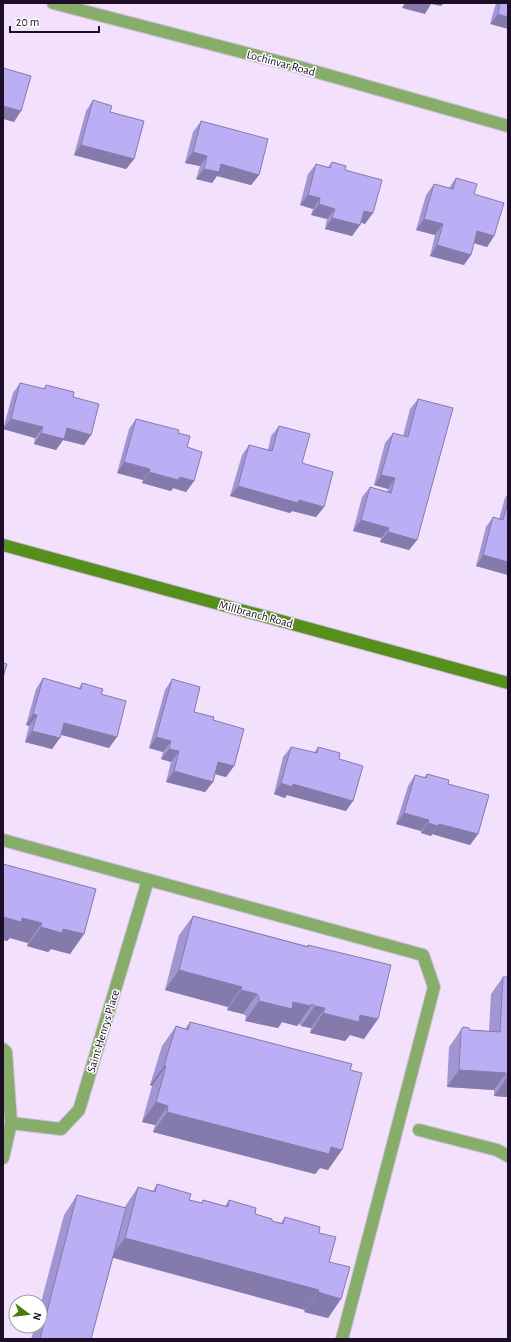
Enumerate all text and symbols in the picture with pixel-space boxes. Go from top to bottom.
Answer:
scale bar [10,8,99,34]
text: 20 m [16,16,39,28]
street label: Lochinvar Road [245,48,317,78]
street label: Millbranch Road [218,598,294,630]
street label: Saint Henrys Place [85,988,122,1074]
north arrow [8,1294,48,1334]
text: N [31,1311,43,1322]

